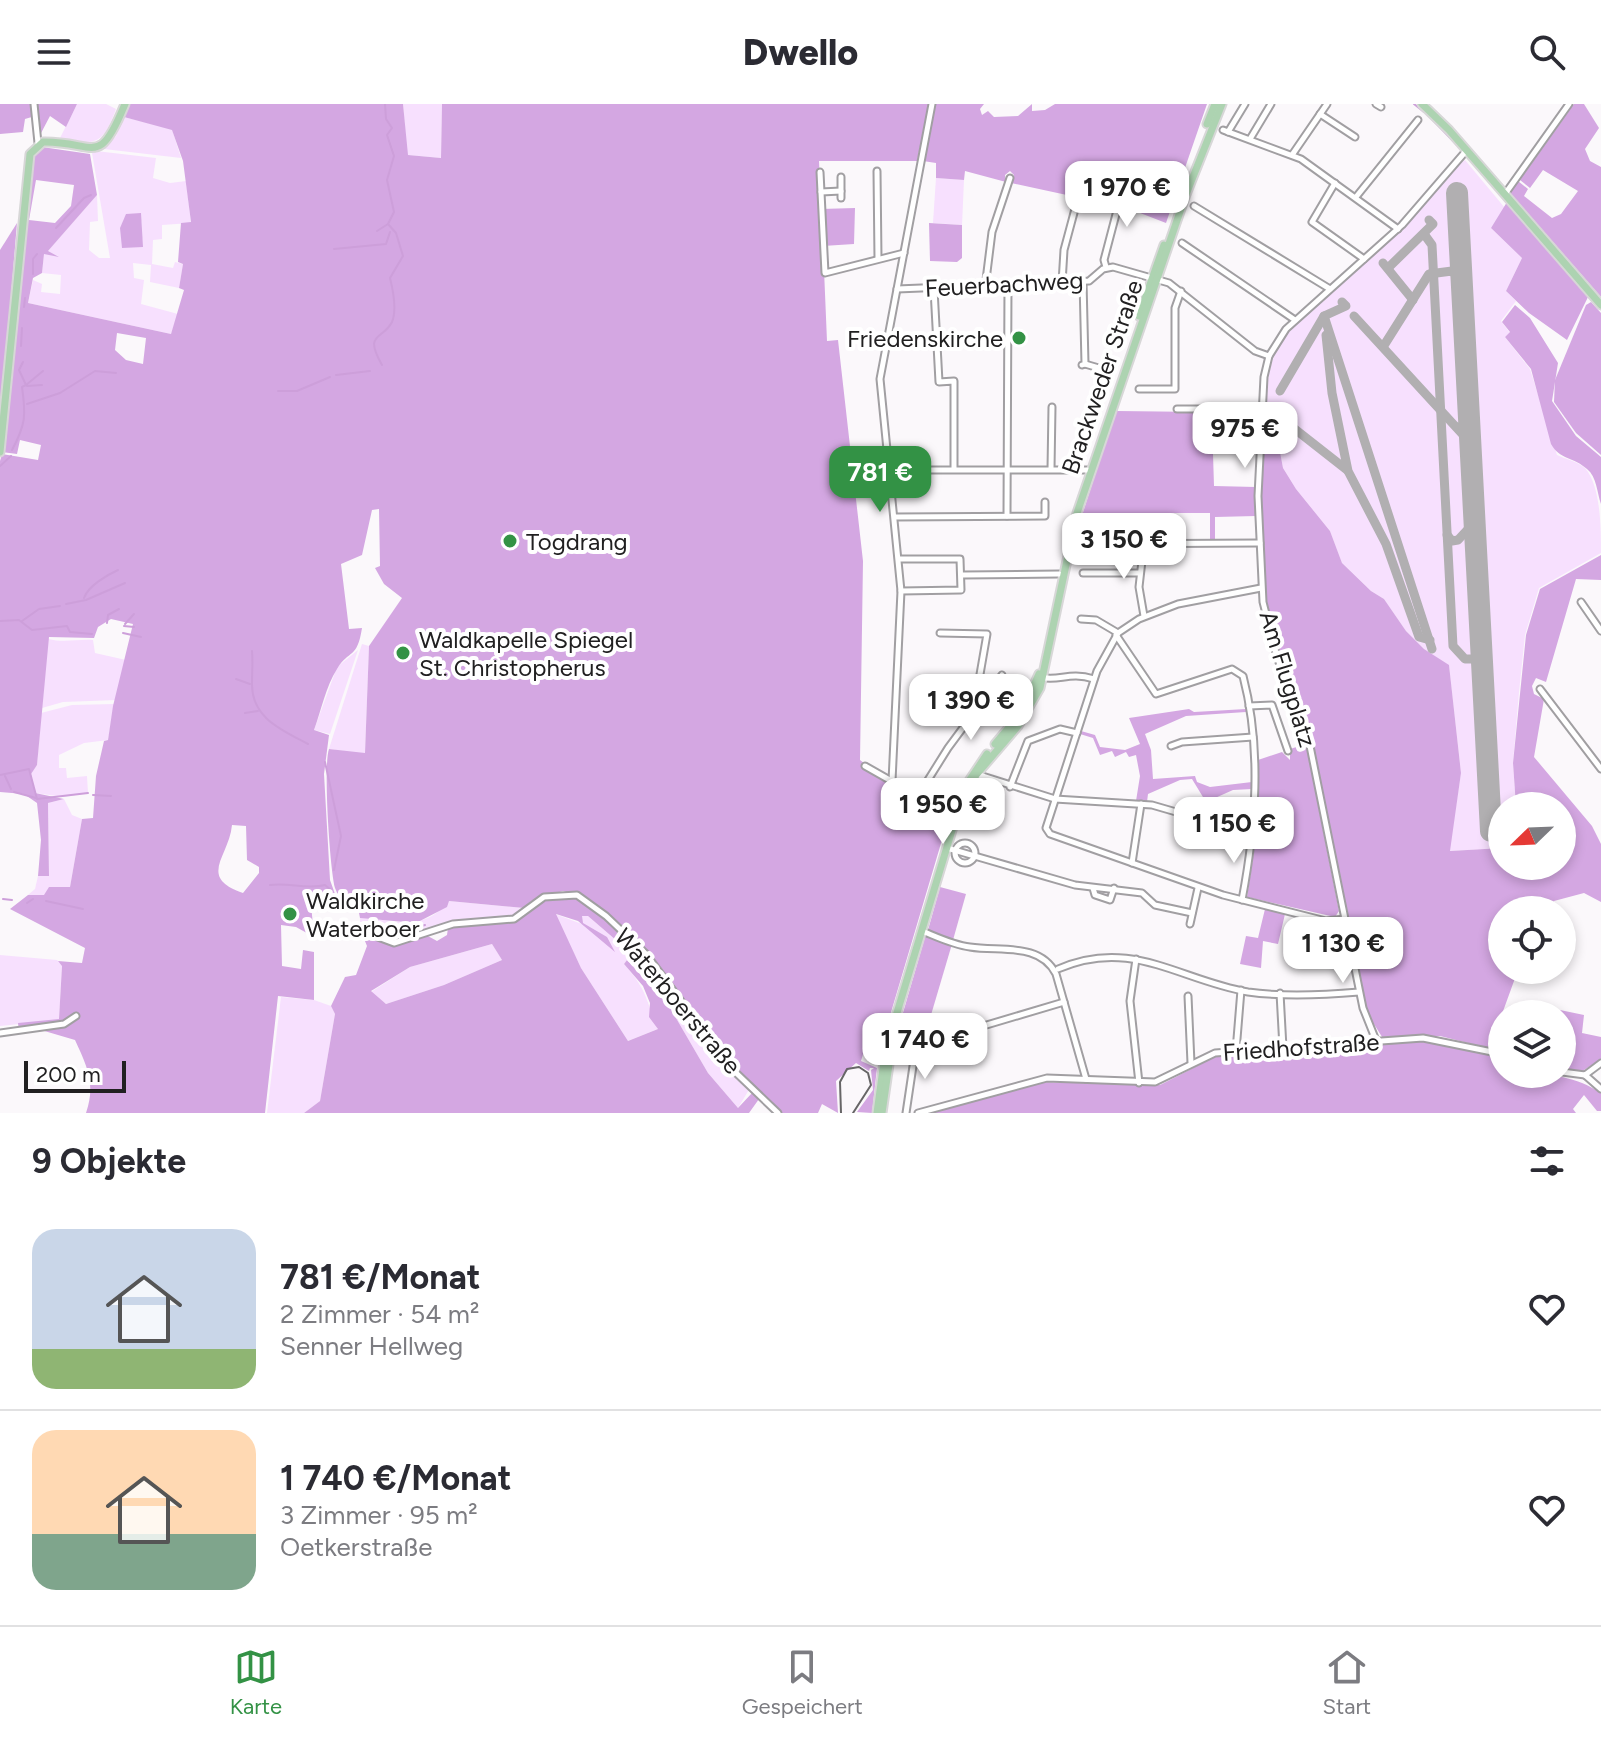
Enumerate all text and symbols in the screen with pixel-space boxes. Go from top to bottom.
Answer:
icon: menu [32,30,76,74]
icon: search [1525,30,1569,74]
text: Dwello [743,31,858,74]
pin: 1 970 € [1053,161,1201,229]
text: 1 970 € [1083,171,1171,203]
street label: Feuerbachweg [924,265,1084,303]
street label: Brackweder Straße [1055,276,1149,478]
place label: Friedenskirche [847,324,1003,353]
marker: Friedenskirche [1010,329,1028,347]
pin: 975 € [1189,402,1301,470]
text: 975 € [1211,412,1279,444]
pin: 781 € [824,446,936,514]
text: 781 € [847,456,913,488]
pin: 3 150 € [1050,513,1198,581]
text: 3 150 € [1080,523,1168,555]
place label: Togdrang [526,527,628,556]
marker: Togdrang [501,532,519,550]
street label: Am Flugplatz [1254,607,1322,751]
place label: Waldkapelle Spiegel St. Christopherus [419,625,633,682]
marker: Waldkapelle Spiegel St. Christopherus [394,644,412,662]
pin: 1 390 € [897,674,1045,742]
text: 1 390 € [927,684,1015,716]
pin: 1 950 € [869,778,1017,846]
text: 1 950 € [899,788,987,820]
north arrow [1488,792,1576,880]
map controls [1488,792,1576,1088]
pin: 1 150 € [1160,797,1308,865]
text: 1 150 € [1192,807,1276,839]
place label: Waldkirche Waterboer [306,886,424,943]
button: locate [1488,896,1576,984]
marker: Waldkirche Waterboer [281,905,299,923]
pin: 1 130 € [1269,917,1417,985]
street label: Waterboerstraße [609,922,747,1080]
text: 1 130 € [1301,927,1385,959]
button: layers [1488,1000,1576,1088]
pin: 1 740 € [851,1013,999,1081]
text: 1 740 € [880,1023,970,1055]
street label: Friedhofstraße [1222,1027,1380,1067]
scale bar [24,1057,126,1093]
text: 200 m [36,1061,101,1088]
icon: filters [1525,1139,1569,1183]
text: 9 Objekte [32,1141,186,1182]
text: 781 €/Monat [280,1257,480,1298]
icon: home [96,1261,192,1357]
icon: heart [1525,1287,1569,1331]
text: 2 Zimmer · 54 m² [280,1298,479,1330]
text: Senner Hellweg [280,1330,463,1362]
text: 1 740 €/Monat [280,1458,511,1499]
icon: home [96,1462,192,1558]
icon: heart [1525,1488,1569,1532]
text: 3 Zimmer · 95 m² [280,1499,478,1531]
text: Oetkerstraße [280,1531,432,1563]
tab: Karte [230,1645,282,1720]
tab: Gespeichert [742,1645,863,1720]
tab: Start [1322,1645,1371,1720]

